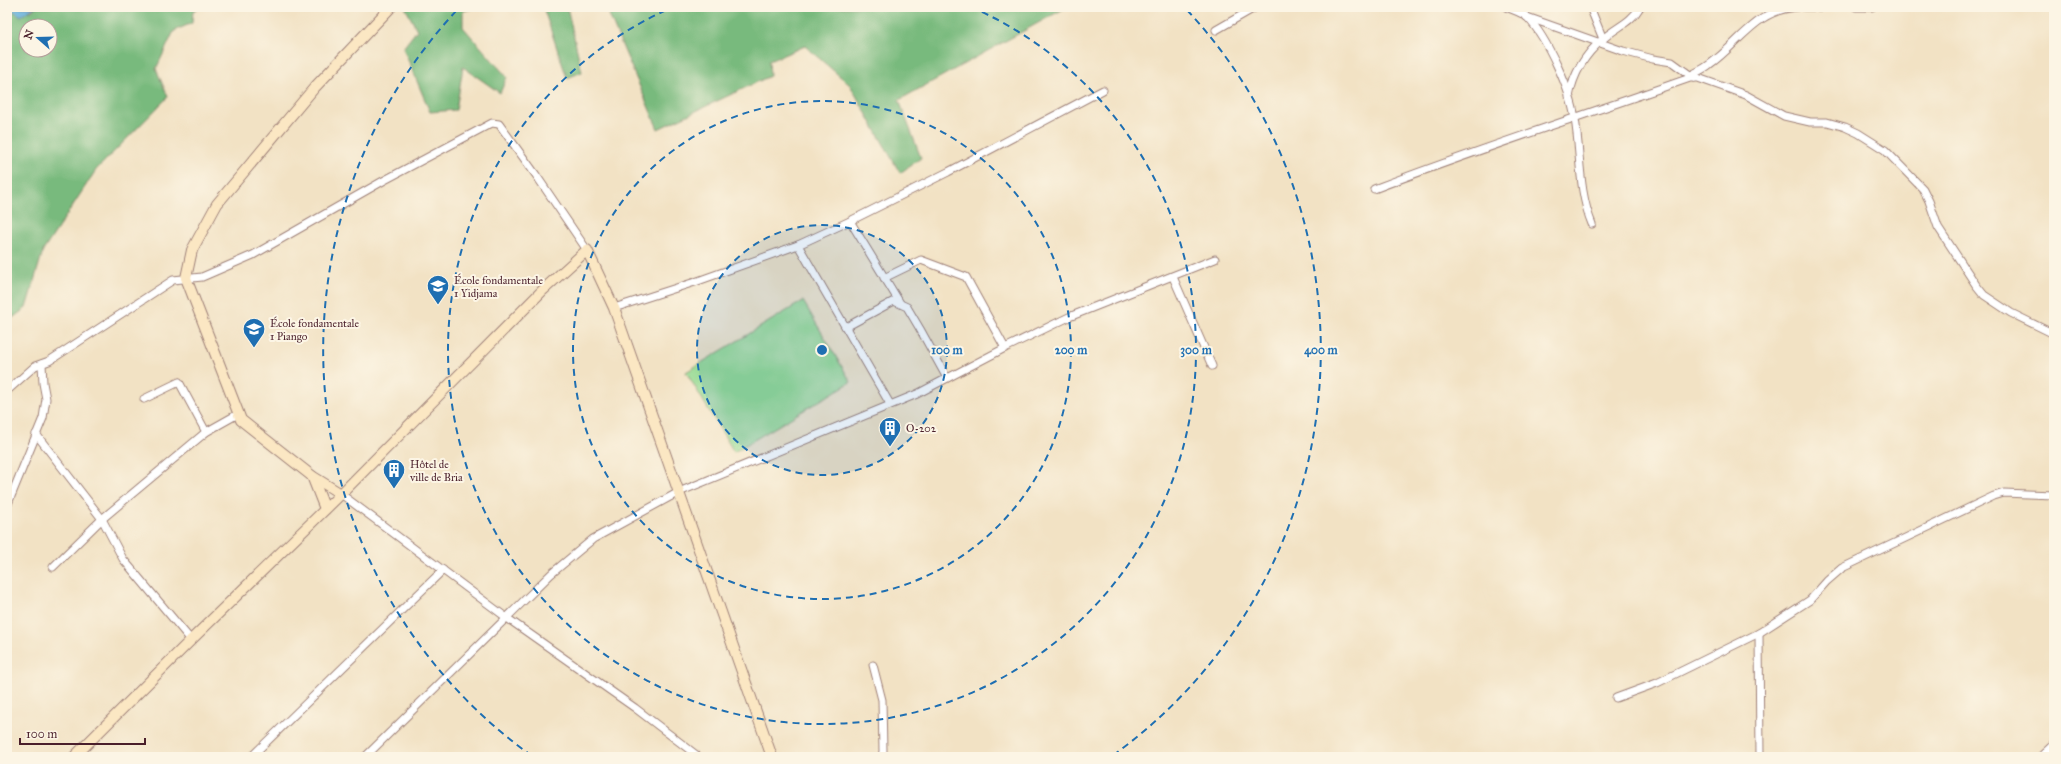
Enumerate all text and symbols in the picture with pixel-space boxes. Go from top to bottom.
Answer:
north arrow [18,18,58,58]
text: N [21,28,37,41]
school or university icon: École fondamentale 1 Yidjama [425,273,451,306]
place label: École fondamentale 1 Yidjama [454,273,544,300]
school or university icon: École fondamentale 1 Piango [241,316,267,349]
place label: École fondamentale 1 Piango [270,316,360,343]
centre of rings [815,343,829,357]
text: 100 m [931,343,964,357]
text: 200 m [1055,343,1088,357]
text: 300 m [1180,343,1213,358]
text: 400 m [1304,343,1339,358]
building icon: O-202 [877,415,903,448]
place label: O-202 [906,422,937,435]
building icon: Hôtel de ville de Bria [381,457,407,490]
place label: Hôtel de ville de Bria [409,458,463,484]
scale bar [20,720,145,746]
text: 100 m [26,727,57,741]

